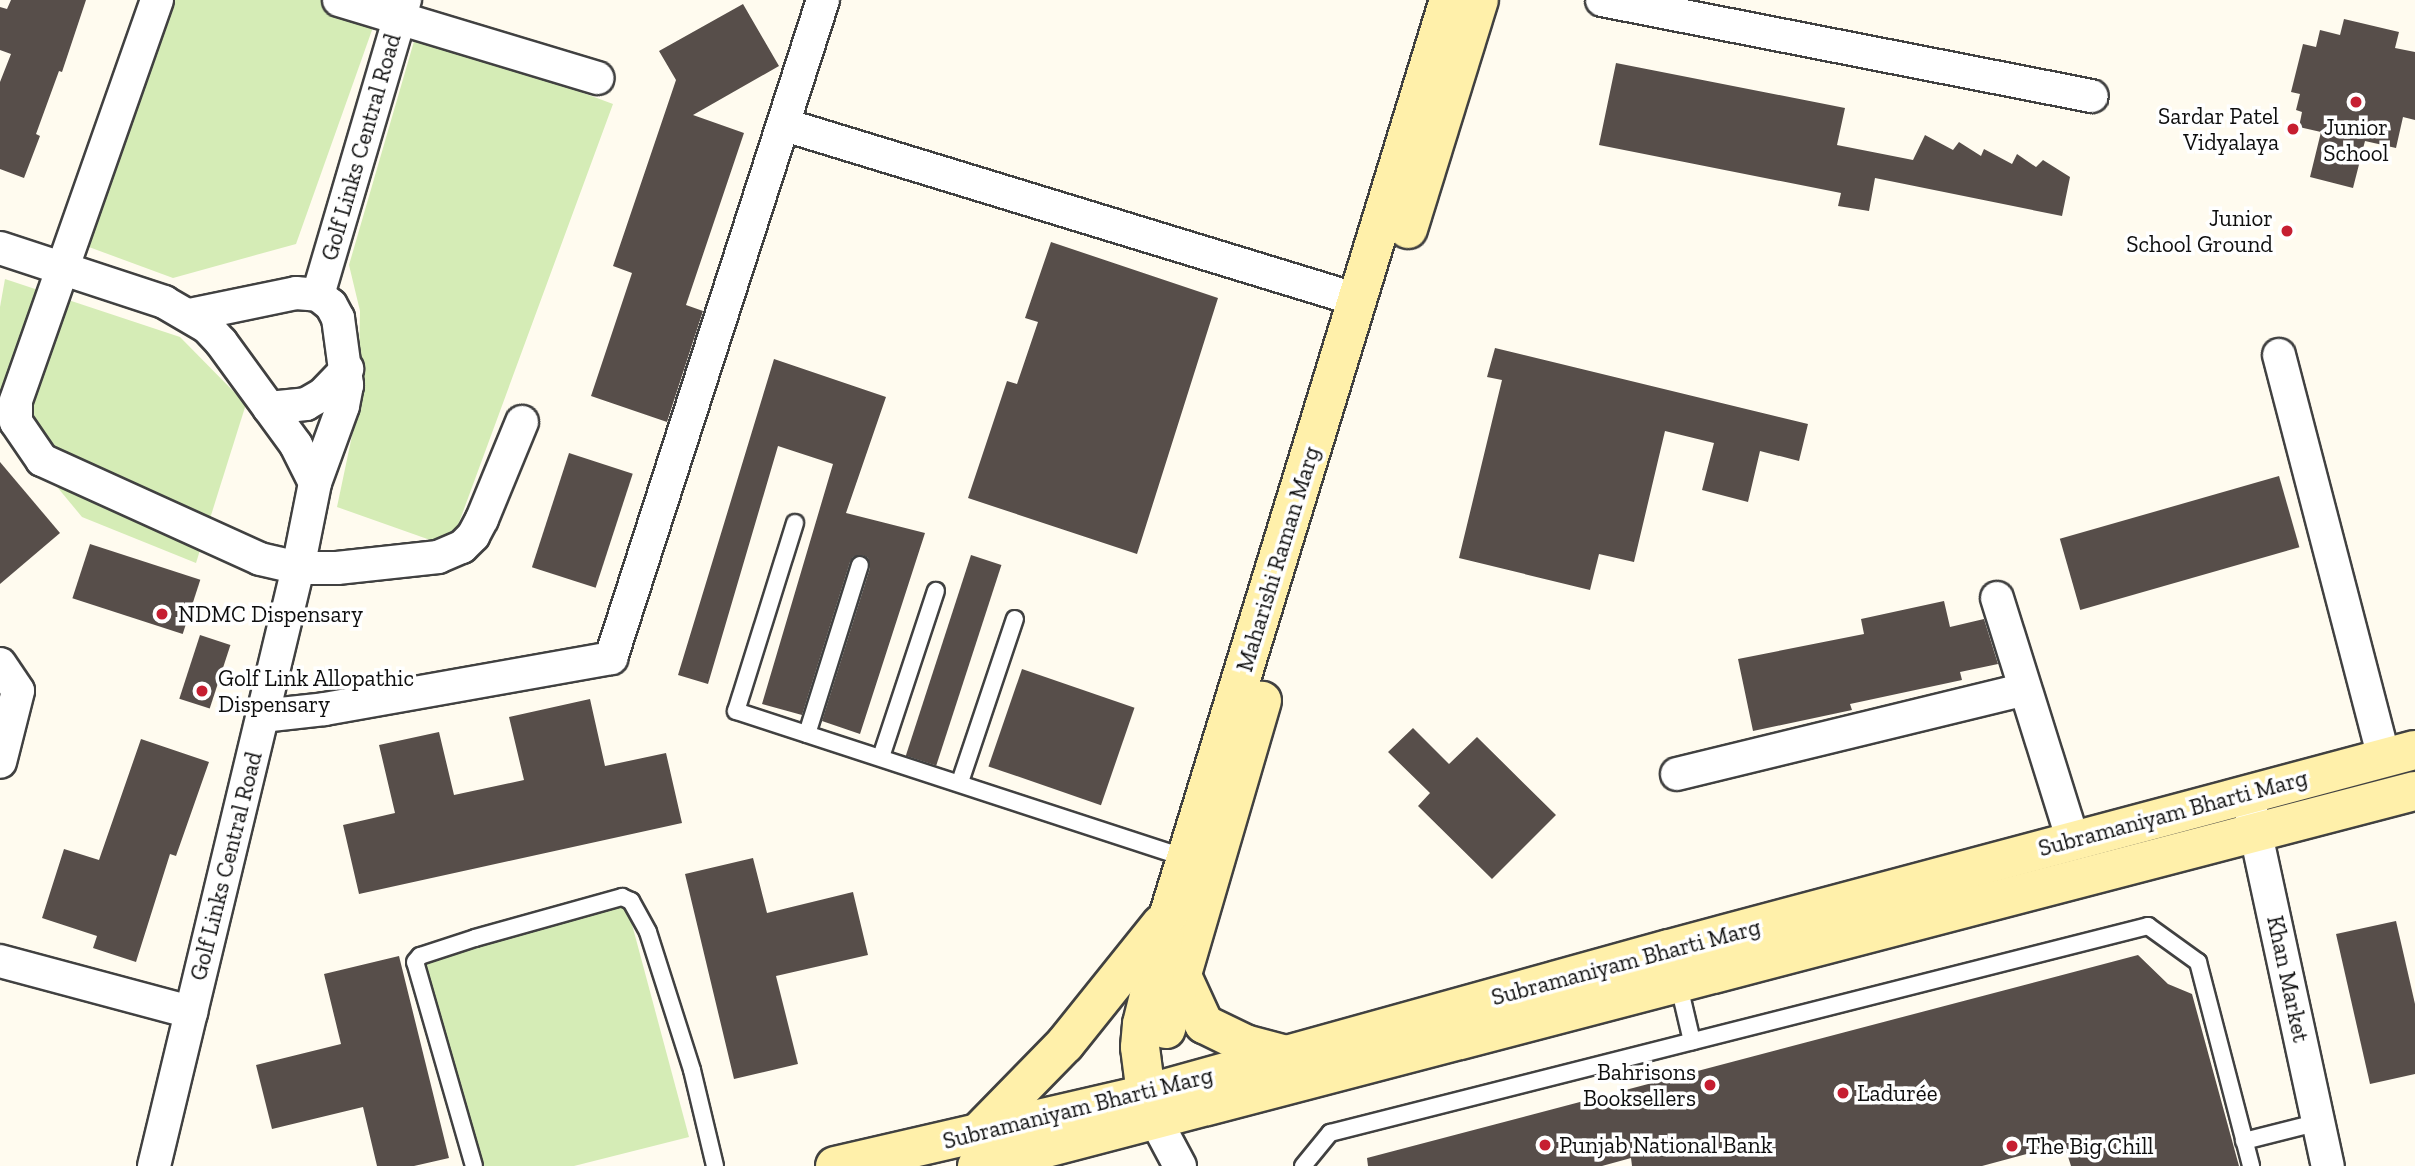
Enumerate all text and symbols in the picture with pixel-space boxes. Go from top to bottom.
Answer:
street label: Golf Links Central Road [315,30,407,264]
marker: Junior School [2348,94,2364,110]
place label: Sardar Patel Vidyalaya [2158,102,2279,156]
place label: Junior School [2323,113,2389,167]
marker: Sardar Patel Vidyalaya [2285,121,2301,137]
place label: Junior School Ground [2126,204,2273,258]
marker: Junior School Ground [2279,223,2295,239]
street label: Maharishi Raman Marg [1231,443,1325,675]
place label: NDMC Dispensary [178,600,363,628]
marker: NDMC Dispensary [152,604,172,624]
place label: Golf Link Allopathic Dispensary [218,664,415,718]
marker: Golf Link Allopathic Dispensary [192,681,212,701]
street label: Golf Links Central Road [184,749,268,983]
street label: Subramaniyam Bharti Marg [2035,764,2311,862]
street label: Subramaniyam Bharti Marg [1488,913,1764,1011]
street label: Khan Market [2261,913,2315,1045]
place label: Bahrisons Booksellers [1583,1058,1696,1112]
street label: Subramaniyam Bharti Marg [940,1061,1216,1155]
marker: Bahrisons Booksellers [1702,1077,1718,1093]
place label: Ladurée [1857,1079,1937,1107]
marker: Ladurée [1835,1085,1851,1101]
place label: Punjab National Bank [1559,1131,1773,1159]
place label: The Big Chill [2026,1132,2154,1160]
marker: Punjab National Bank [1537,1137,1553,1153]
marker: The Big Chill [2004,1138,2020,1154]

